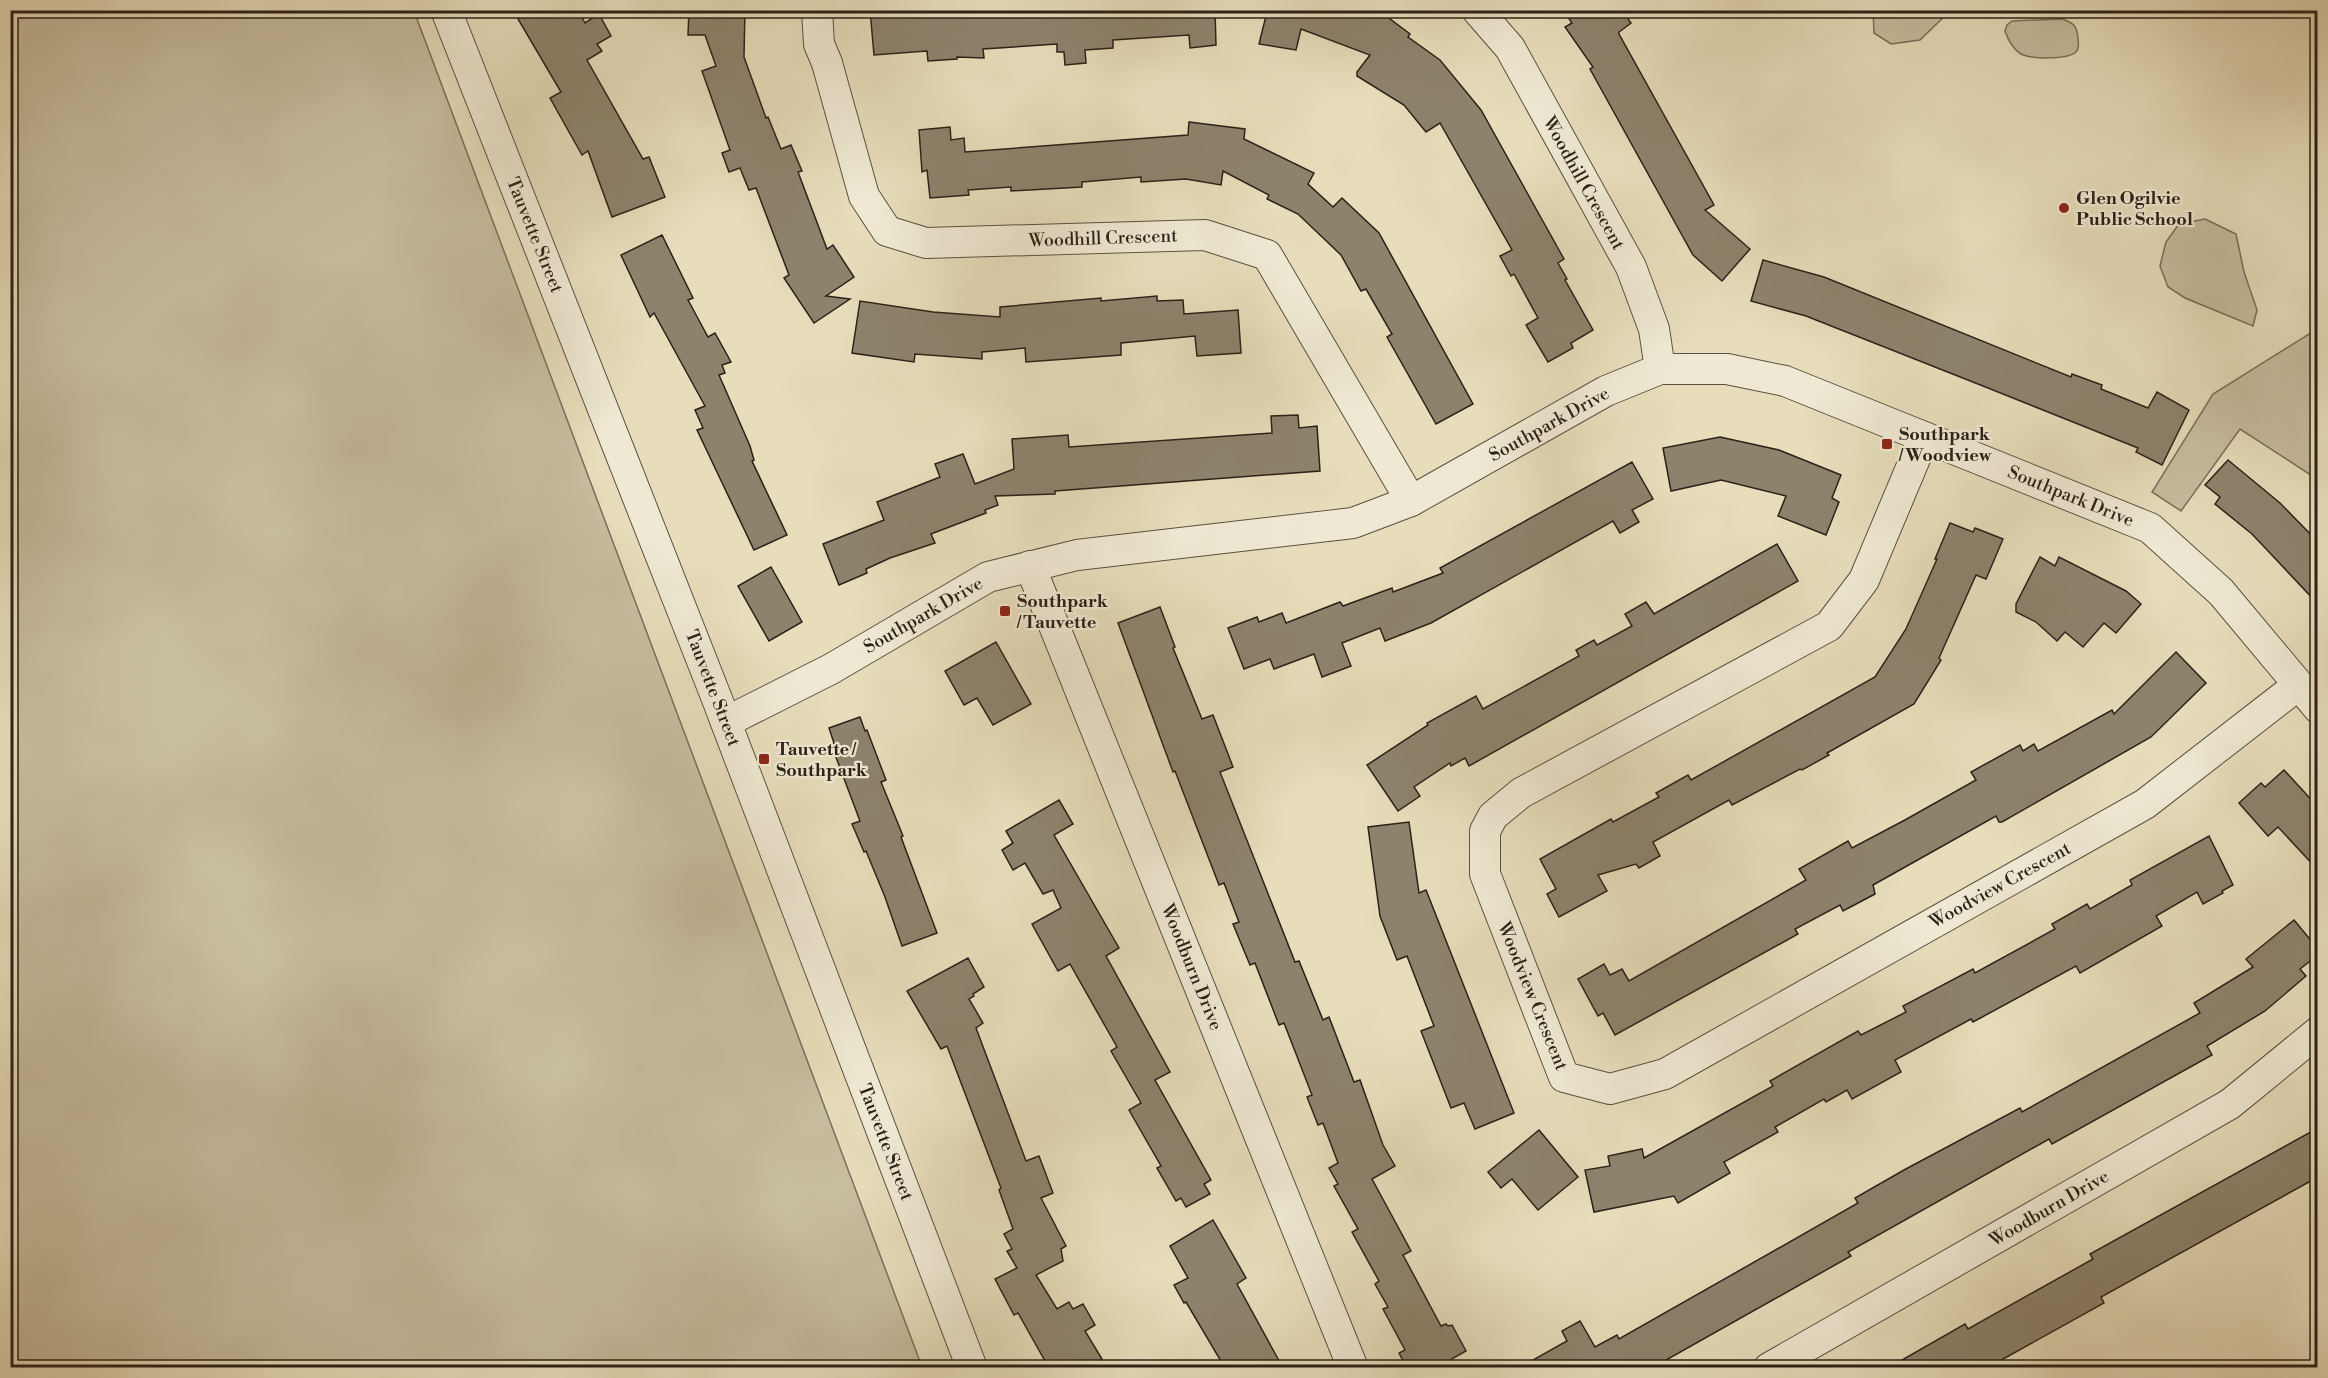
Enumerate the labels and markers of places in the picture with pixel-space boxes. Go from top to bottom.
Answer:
place label: Glen Ogilvie Public School [2076,187,2193,231]
marker: Glen Ogilvie Public School [2057,201,2071,215]
place label: Southpark / Woodview [1898,423,1992,467]
marker: Southpark / Woodview [1880,437,1894,451]
place label: Southpark / Tauvette [1016,590,1109,634]
marker: Southpark / Tauvette [998,604,1012,618]
place label: Tauvette / Southpark [776,738,868,782]
marker: Tauvette / Southpark [757,752,771,766]

